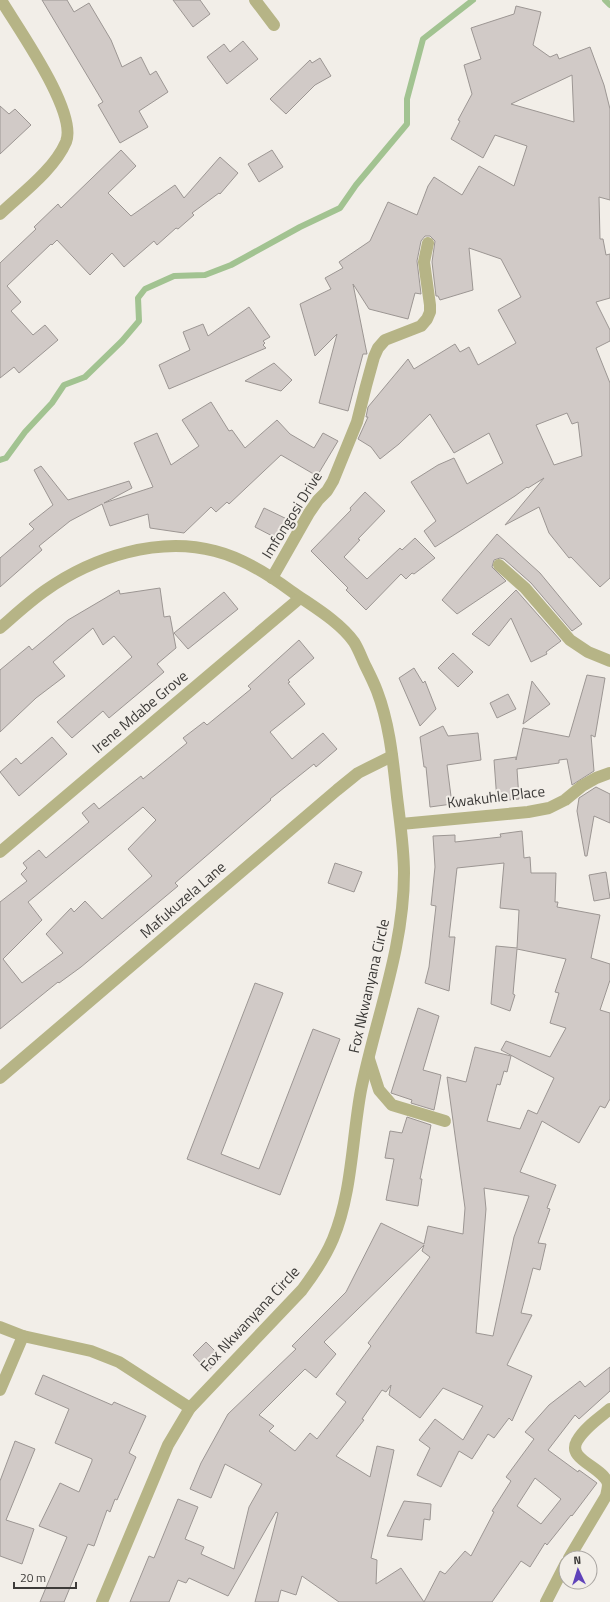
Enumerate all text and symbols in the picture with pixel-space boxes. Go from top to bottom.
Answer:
street label: Imfongosi Drive [256,467,328,563]
street label: Irene Mdabe Grove [87,665,193,759]
street label: Kwakuhle Place [446,779,546,814]
street label: Mafukuzela Lane [135,856,231,943]
street label: Fox Nkwanyana Circle [342,916,395,1055]
street label: Fox Nkwanyana Circle [194,1261,305,1377]
north arrow [558,1550,598,1590]
text: N [573,1552,582,1568]
scale bar [14,1564,76,1590]
text: 20 m [20,1568,46,1587]

